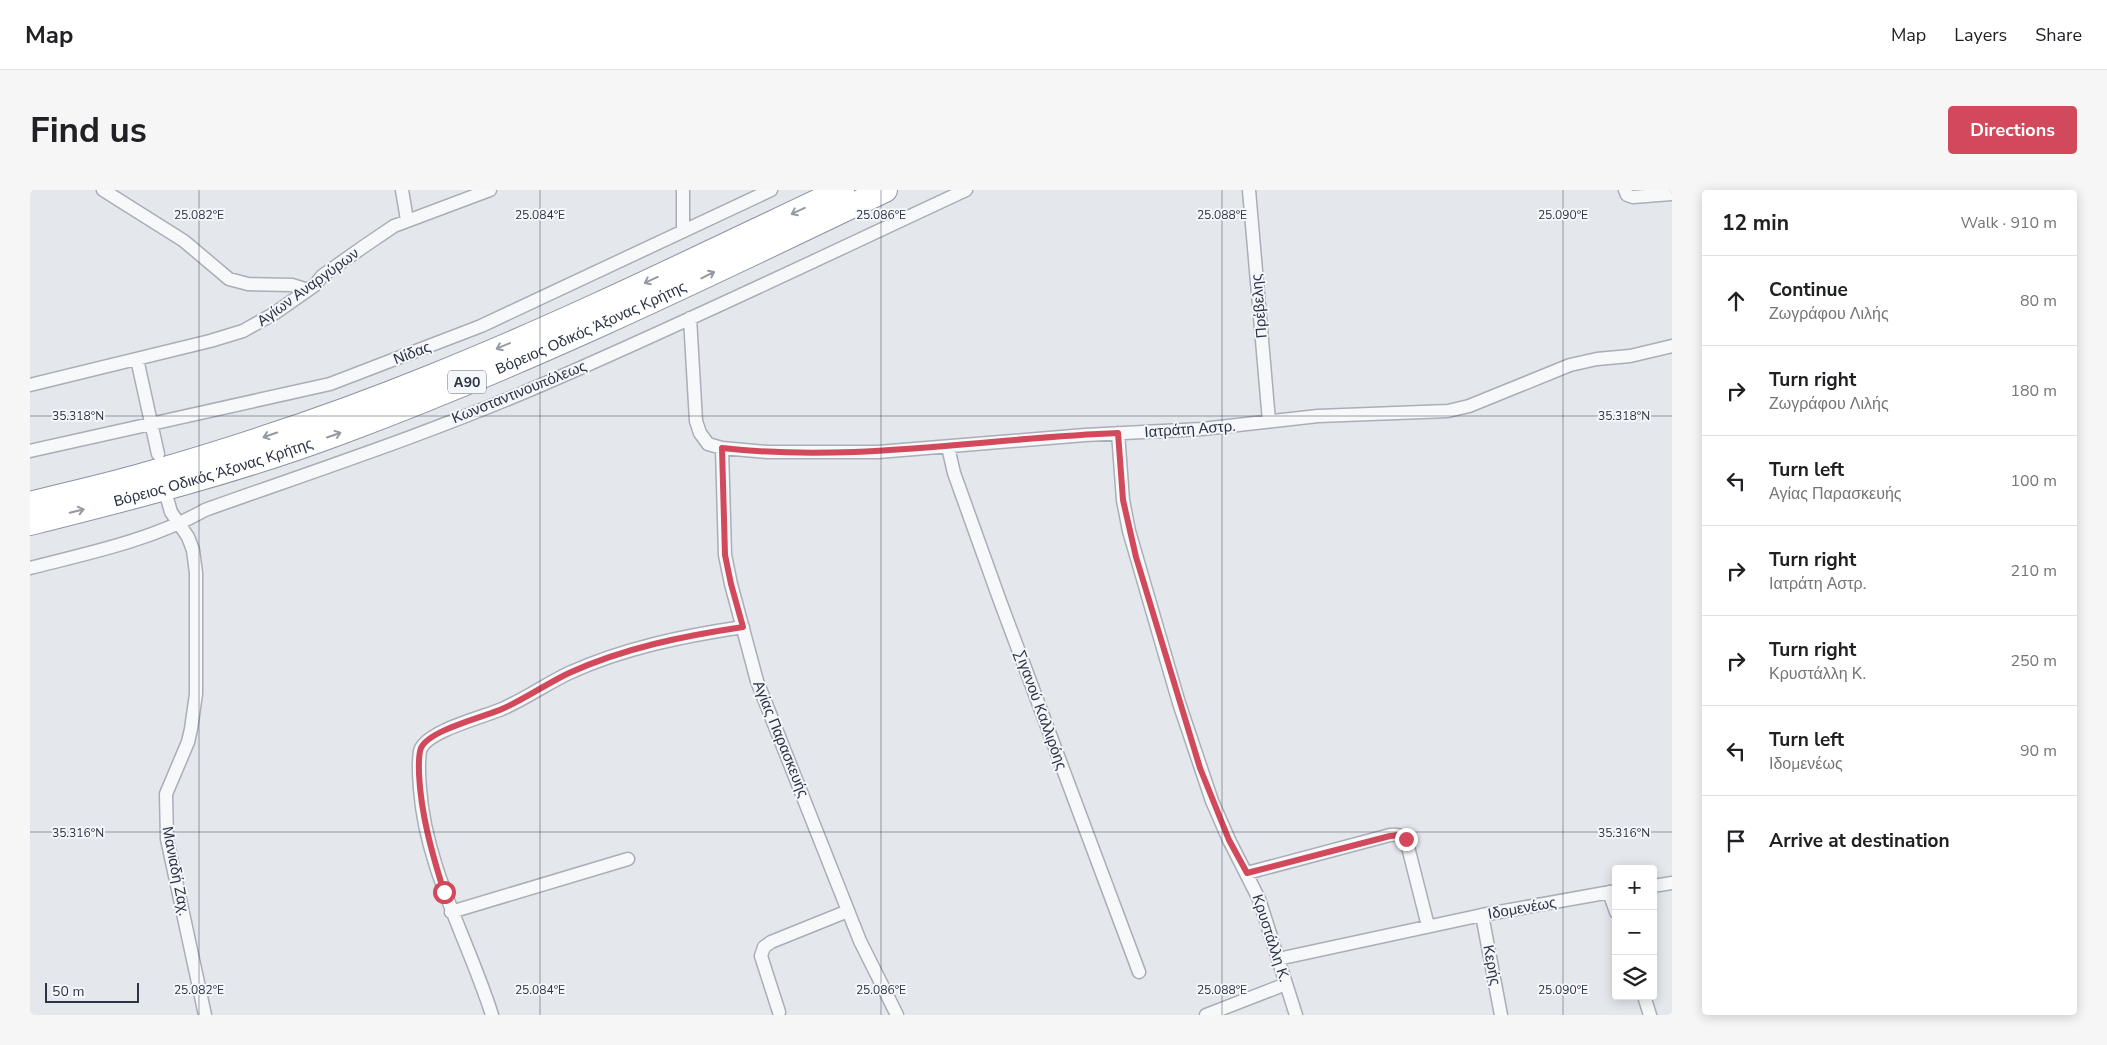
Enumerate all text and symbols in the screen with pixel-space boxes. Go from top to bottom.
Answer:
text: Map [25,19,73,51]
text: Map [1891,23,1926,47]
text: Layers [1954,23,2007,47]
text: Share [2035,23,2082,47]
button: Directions [1948,106,2077,154]
text: Find us [30,107,147,154]
one-way arrow [791,206,806,216]
text: 25.082°E [174,207,224,223]
text: 25.084°E [515,207,565,223]
text: 25.086°E [856,207,906,223]
text: 25.088°E [1197,207,1247,223]
text: 25.090°E [1538,207,1588,223]
text: 12 min [1722,209,1789,237]
text: Walk · 910 m [1961,212,2057,234]
street label: Αγίων Αναργύρων [253,243,363,331]
one-way arrow [700,270,715,279]
street label: Πρέβελης [1246,273,1272,339]
street label: Βόρειος Οδικός Άξονας Κρήτης [492,276,689,379]
one-way arrow [644,276,659,285]
text: Continue [1769,277,1848,303]
icon: ahead [1722,287,1750,315]
text: 80 m [2020,290,2057,312]
text: Ζωγράφου Λιλής [1769,303,1889,325]
street label: Νίδας [390,337,434,369]
one-way arrow [496,342,511,352]
street label: Κωνσταντινουπόλεως [449,356,589,428]
text: Turn right [1769,367,1856,393]
road number: Α90 [448,370,486,393]
icon: right [1722,377,1750,405]
text: 180 m [2010,380,2057,402]
text: Ζωγράφου Λιλής [1769,393,1889,415]
text: 35.318°N [52,408,104,424]
text: 35.318°N [1598,408,1650,424]
street label: Ιατράτη Αστρ. [1144,416,1236,442]
one-way arrow [325,430,341,439]
one-way arrow [262,431,278,441]
street label: Βόρειος Οδικός Άξονας Κρήτης [111,433,315,511]
text: Turn left [1769,457,1844,483]
icon: left [1722,467,1750,495]
text: 100 m [2010,470,2057,492]
text: Αγίας Παρασκευής [1769,483,1902,505]
one-way arrow [69,506,85,515]
text: Turn right [1769,547,1856,573]
icon: right [1722,557,1750,585]
text: 210 m [2010,560,2057,582]
text: Ιατράτη Αστρ. [1769,573,1866,595]
text: Turn right [1769,637,1856,663]
icon: right [1722,647,1750,675]
street label: Σιγανού Καλλιρόης [1010,648,1072,772]
text: 250 m [2010,650,2057,672]
text: Κρυστάλλη Κ. [1769,663,1866,685]
street label: Αγίας Παρασκευής [748,678,814,800]
text: Turn left [1769,727,1844,753]
icon: left [1722,737,1750,765]
text: 90 m [2020,740,2057,762]
text: Ιδομενέως [1769,753,1843,775]
text: 35.316°N [52,825,104,841]
street label: Μανιαδή Ζαχ. [158,825,194,917]
text: 35.316°N [1598,825,1650,841]
icon: arrive [1722,827,1750,855]
route end [1395,828,1418,851]
text: Arrive at destination [1769,828,1950,854]
map controls [1612,865,1657,1000]
button: + [1612,865,1657,910]
route start [433,881,456,904]
street label: Κρυστάλλη Κ. [1247,892,1295,984]
street label: Ιδομενέως [1486,892,1558,924]
button: − [1612,910,1657,955]
street label: Κερής [1478,943,1506,987]
button: layers [1612,955,1657,1000]
scale bar [45,980,139,1003]
text: 50 m [52,982,84,1001]
text: 25.082°E [174,982,224,998]
text: 25.084°E [515,982,565,998]
text: 25.086°E [856,982,906,998]
text: 25.088°E [1197,982,1247,998]
text: 25.090°E [1538,982,1588,998]

